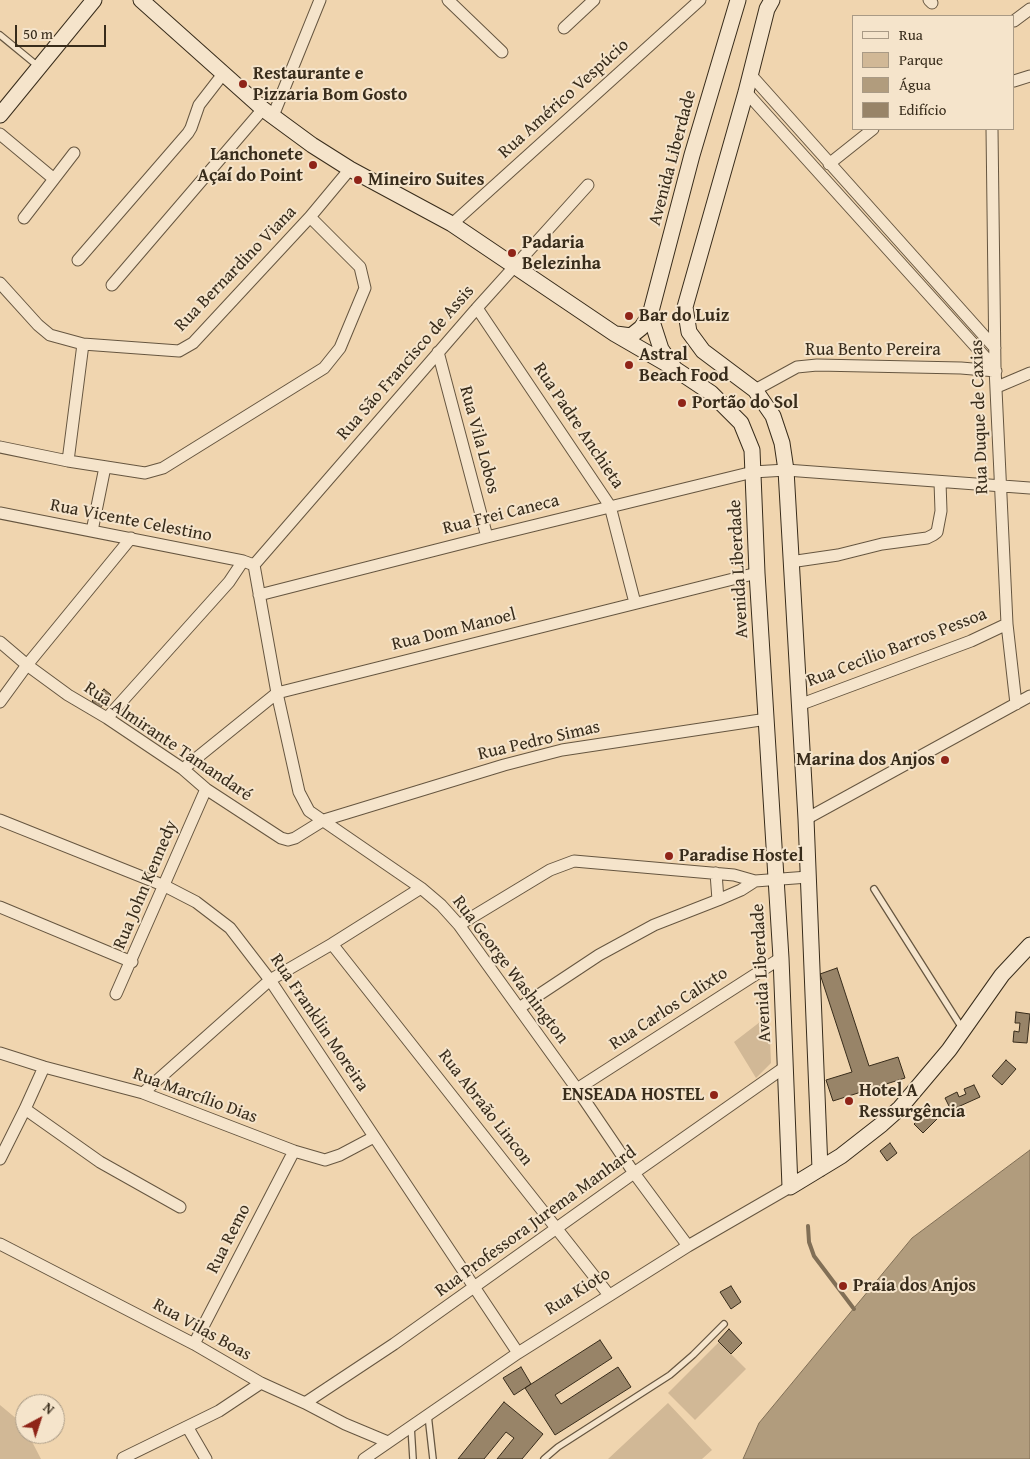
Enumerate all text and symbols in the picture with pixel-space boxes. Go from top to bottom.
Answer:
scale bar [18,15,109,47]
legend [852,15,1015,130]
text: 50 m [23,23,53,44]
text: Rua [899,24,923,45]
street label: Rua Américo Vespúcio [494,35,634,163]
text: Parque [899,49,943,70]
place label: Restaurante e Pizzaria Bom Gosto [253,63,407,106]
text: Água [899,74,931,95]
marker: Restaurante e Pizzaria Bom Gosto [237,78,249,90]
street label: Avenida Liberdade [645,88,701,228]
text: Edifício [899,99,946,120]
place label: Lanchonete Açaí do Point [197,144,303,186]
marker: Lanchonete Açaí do Point [307,159,319,171]
place label: Mineiro Suites [368,169,484,191]
marker: Mineiro Suites [352,174,364,186]
street label: Rua Bernardino Viana [170,202,302,336]
place label: Padaria Belezinha [522,232,601,274]
marker: Padaria Belezinha [506,247,518,259]
street label: Rua São Francisco de Assis [333,281,479,445]
place label: Bar do Luiz [639,305,729,327]
marker: Bar do Luiz [623,310,635,322]
street label: Rua Bento Pereira [805,339,941,361]
street label: Rua Duque de Caxias [967,339,993,495]
place label: Astral Beach Food [639,344,729,386]
street label: Rua Padre Anchieta [528,359,628,493]
marker: Astral Beach Food [623,359,635,371]
street label: Rua Vila Lobos [454,384,504,496]
place label: Portão do Sol [692,392,798,414]
marker: Portão do Sol [676,397,688,409]
street label: Rua Frei Caneca [441,490,561,540]
street label: Rua Vicente Celestino [48,495,214,547]
street label: Avenida Liberdade [725,499,753,639]
street label: Rua Dom Manoel [390,604,518,656]
street label: Rua Cecilio Barros Pessoa [804,604,990,692]
street label: Rua Almirante Tamandaré [80,678,256,806]
street label: Rua Pedro Simas [476,716,602,766]
place label: Marina dos Anjos [796,749,935,771]
marker: Marina dos Anjos [939,754,951,766]
street label: Rua John Kennedy [109,817,183,953]
place label: Paradise Hostel [679,845,803,867]
marker: Paradise Hostel [663,850,675,862]
street label: Rua George Washington [447,892,573,1048]
street label: Avenida Liberdade [748,903,776,1043]
street label: Rua Franklin Moreira [265,950,373,1096]
street label: Rua Carlos Calixto [606,963,732,1055]
street label: Rua Abraão Lincon [433,1046,537,1170]
street label: Rua Marcílio Dias [130,1063,260,1129]
place label: Hotel A Ressurgência [859,1080,965,1122]
place label: ENSEADA HOSTEL [562,1084,704,1106]
marker: ENSEADA HOSTEL [708,1089,720,1101]
marker: Hotel A Ressurgência [843,1095,855,1107]
street label: Rua Professora Jurema Manhard [431,1142,641,1302]
street label: Rua Remo [202,1201,256,1277]
street label: Rua Kioto [541,1263,615,1321]
place label: Praia dos Anjos [853,1275,976,1297]
marker: Praia dos Anjos [837,1280,849,1292]
street label: Rua Vilas Boas [149,1294,255,1366]
north arrow [15,1394,65,1444]
text: N [39,1398,59,1419]

